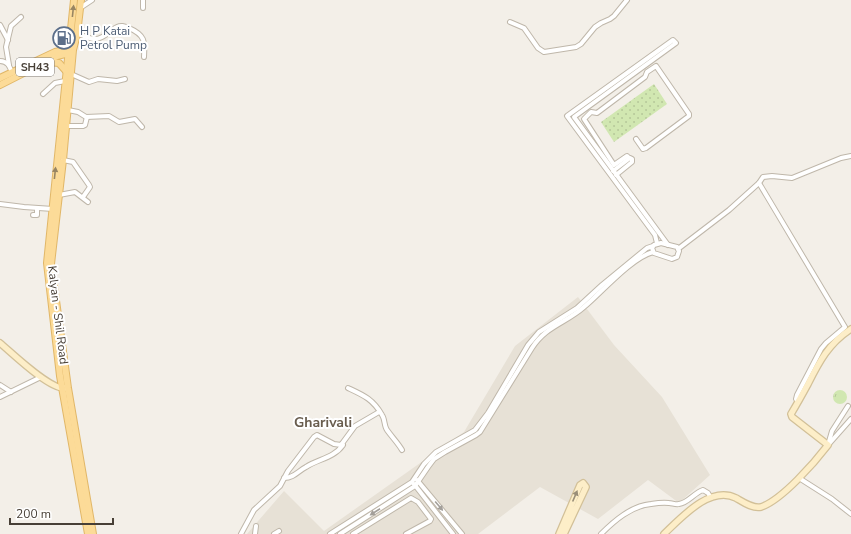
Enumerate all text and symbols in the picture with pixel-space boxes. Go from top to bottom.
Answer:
one-way arrow [70,5,76,17]
place label: H P Katai Petrol Pump [80,23,147,53]
fuel station icon: H P Katai Petrol Pump [51,25,77,51]
road number: SH43 [16,58,54,76]
one-way arrow [52,167,59,179]
street label: Kalyan - Shil Road [44,265,72,365]
district label: Gharivali [294,413,352,432]
one-way arrow [572,491,578,502]
scale bar [10,500,113,526]
one-way arrow [434,501,443,512]
text: 200 m [16,506,51,522]
one-way arrow [370,508,380,516]

